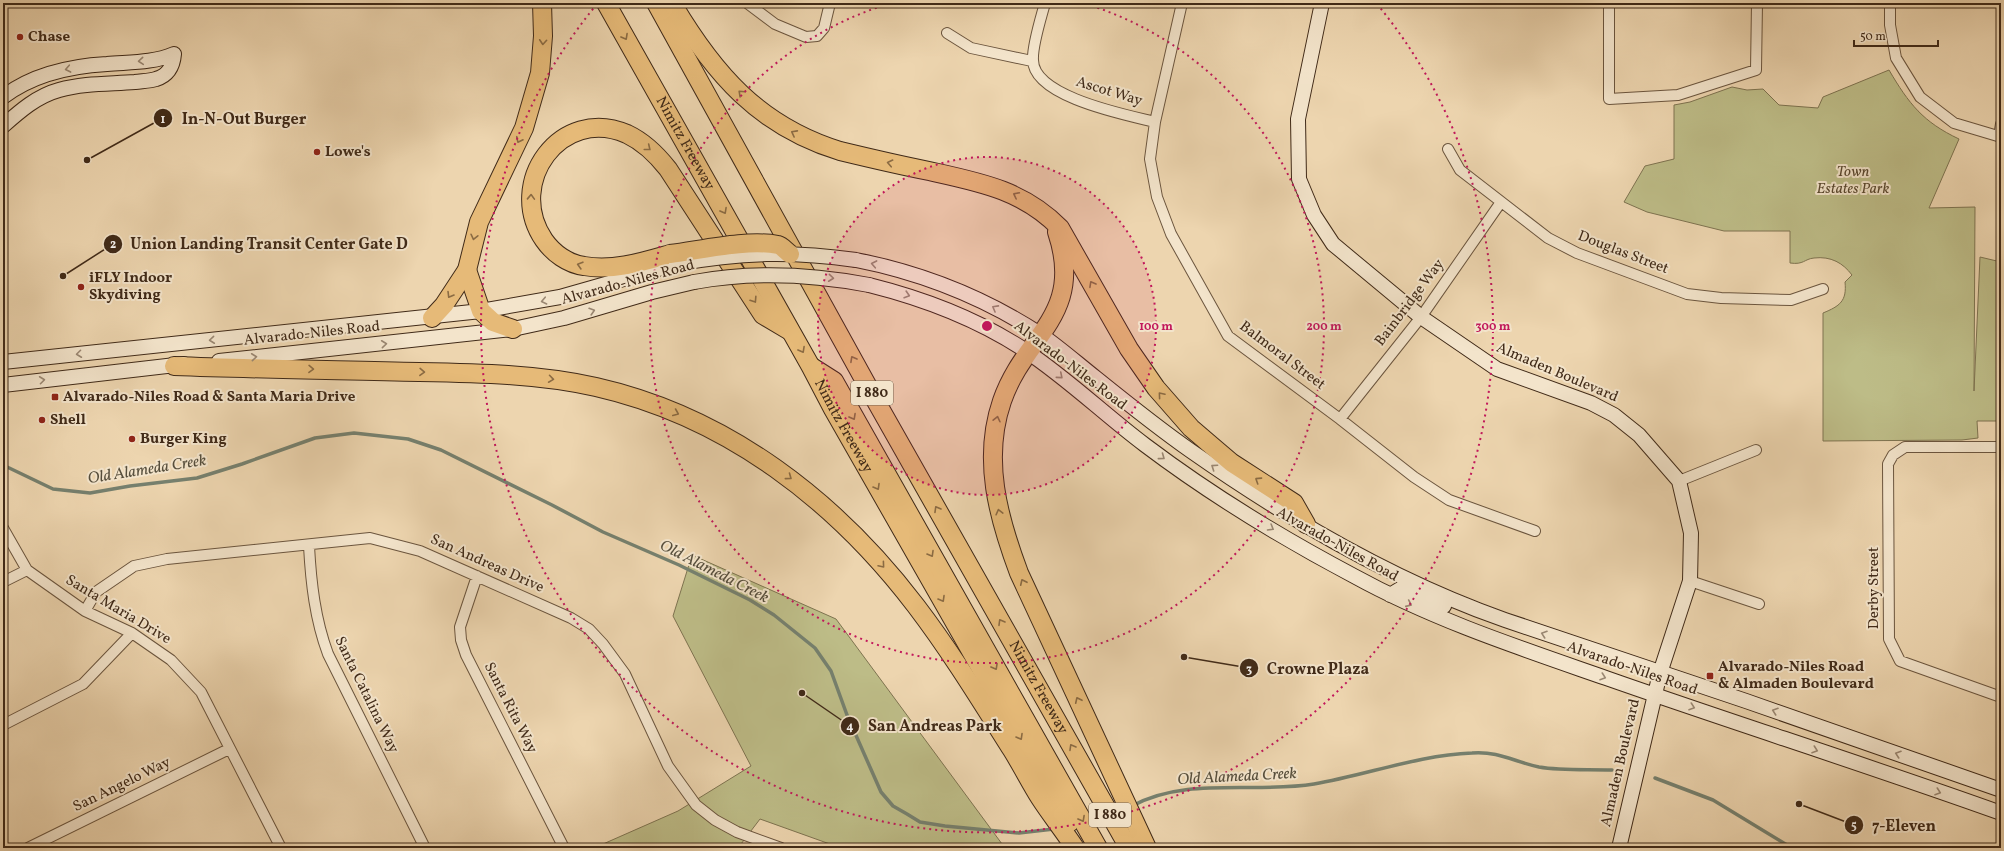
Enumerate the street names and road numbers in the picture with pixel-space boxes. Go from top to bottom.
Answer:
street label: Ascot Way [1073,72,1145,112]
street label: Nimitz Freeway [650,93,720,194]
street label: Douglas Street [1575,226,1671,280]
street label: Alvarado-Niles Road [559,255,697,311]
street label: Bainbridge Way [1370,255,1450,351]
street label: Alvarado-Niles Road [243,316,381,352]
street label: Alvarado-Niles Road [1009,316,1131,416]
street label: Balmoral Street [1235,317,1329,395]
street label: Almaden Boulevard [1493,338,1621,408]
street label: Nimitz Freeway [809,375,878,477]
road number: I 880 [851,381,893,405]
street label: Alvarado-Niles Road [1272,503,1402,587]
street label: San Andreas Drive [427,529,547,599]
street label: Derby Street [1864,547,1885,629]
street label: Santa Maria Drive [61,570,175,650]
street label: Santa Catalina Way [329,633,403,757]
street label: Nimitz Freeway [1003,637,1073,738]
street label: Alvarado-Niles Road [1564,637,1700,701]
street label: Santa Rita Way [478,659,542,757]
street label: Almaden Boulevard [1596,697,1646,829]
street label: San Angelo Way [70,752,174,818]
road number: I 880 [1089,803,1131,827]

